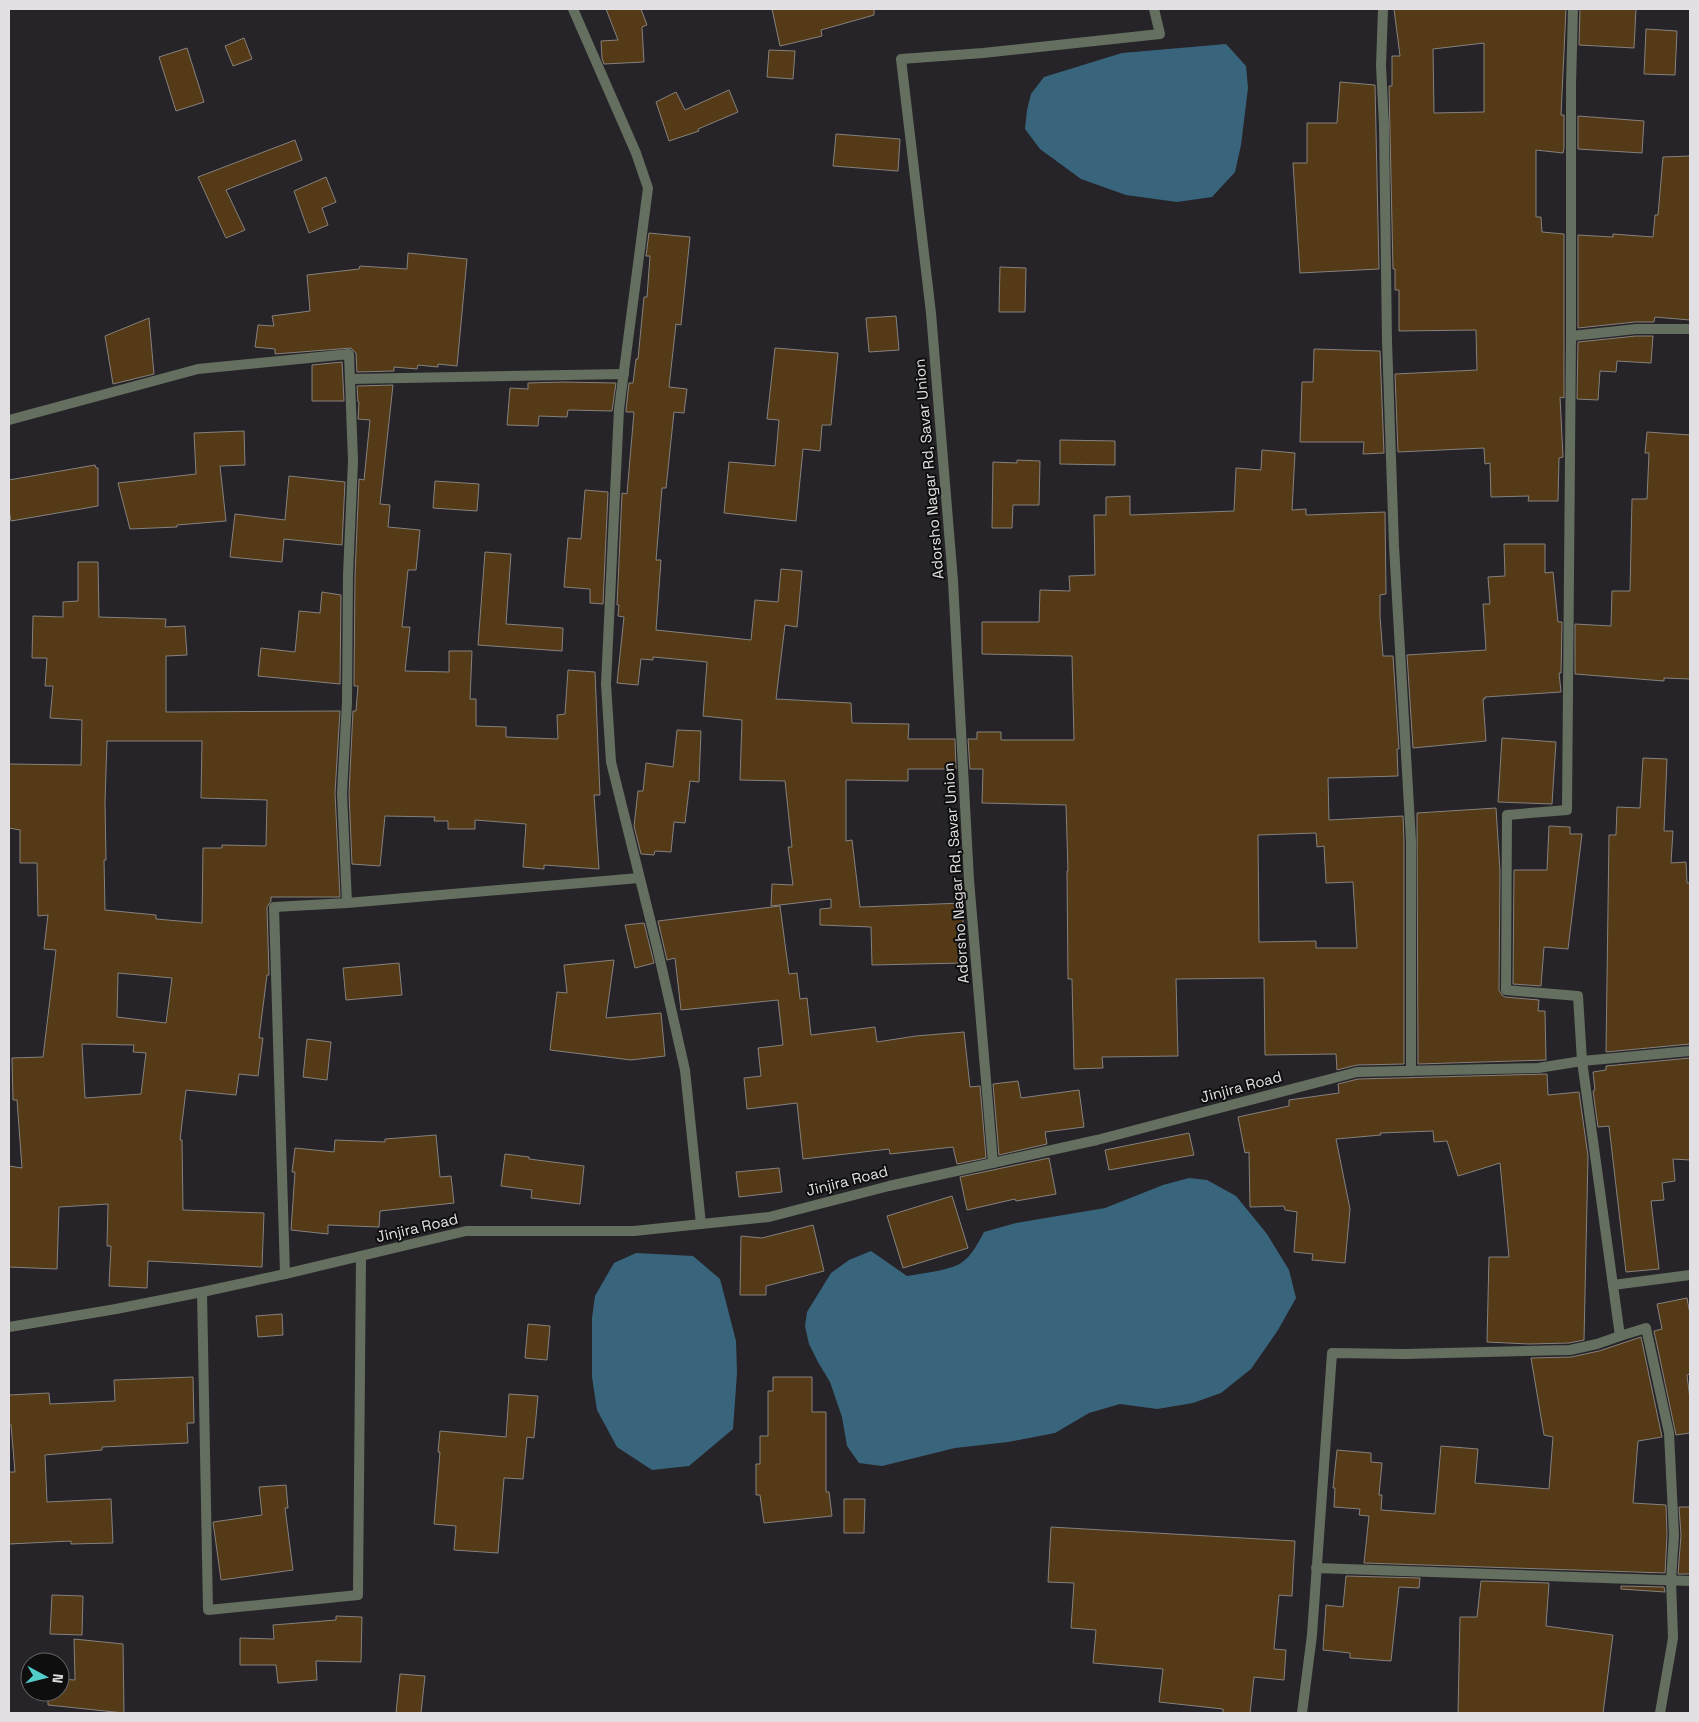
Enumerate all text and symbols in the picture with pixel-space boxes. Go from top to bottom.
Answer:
street label: Adorsho Nagar Rd, Savar Union [909,358,948,580]
street label: Adorsho Nagar Rd, Savar Union [938,762,973,984]
street label: Jinjira Road [1198,1066,1284,1107]
street label: Jinjira Road [804,1161,890,1200]
street label: Jinjira Road [374,1209,460,1246]
north arrow [20,1652,70,1702]
text: N [48,1673,67,1684]

